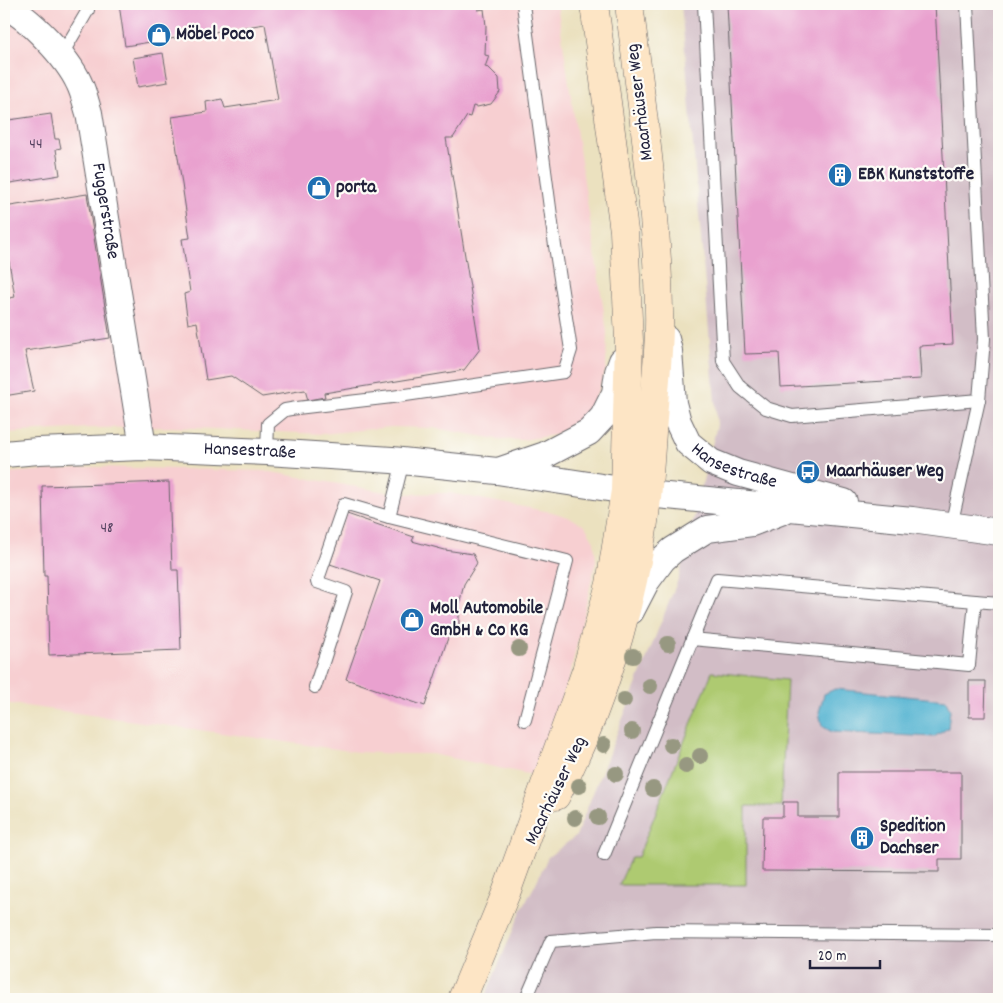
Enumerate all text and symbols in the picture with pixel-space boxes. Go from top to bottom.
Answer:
shop icon: Möbel Poco [146,22,172,48]
place label: Möbel Poco [176,22,255,49]
street label: Maarhäuser Weg [620,42,662,162]
house number: 44 [29,133,43,156]
street label: Fuggerstraße [84,161,126,261]
building icon: EBK Kunststoffe [827,162,853,188]
place label: EBK Kunststoffe [858,162,974,189]
shop icon: porta [306,175,332,201]
place label: porta [336,175,377,202]
street label: Hansestraße [203,436,297,467]
street label: Hansestraße [684,437,780,496]
bus stop icon: Maarhäuser Weg [795,459,821,485]
place label: Maarhäuser Weg [826,459,944,486]
house number: 48 [100,517,114,540]
place label: Moll Automobile GmbH & Co KG [430,596,543,645]
shop icon: Moll Automobile GmbH & Co KG [399,607,425,633]
street label: Maarhäuser Weg [519,732,595,850]
place label: Spedition Dachser [880,814,946,863]
building icon: Spedition Dachser [849,825,875,851]
scale bar [810,938,880,970]
text: 20 m [818,946,846,968]

